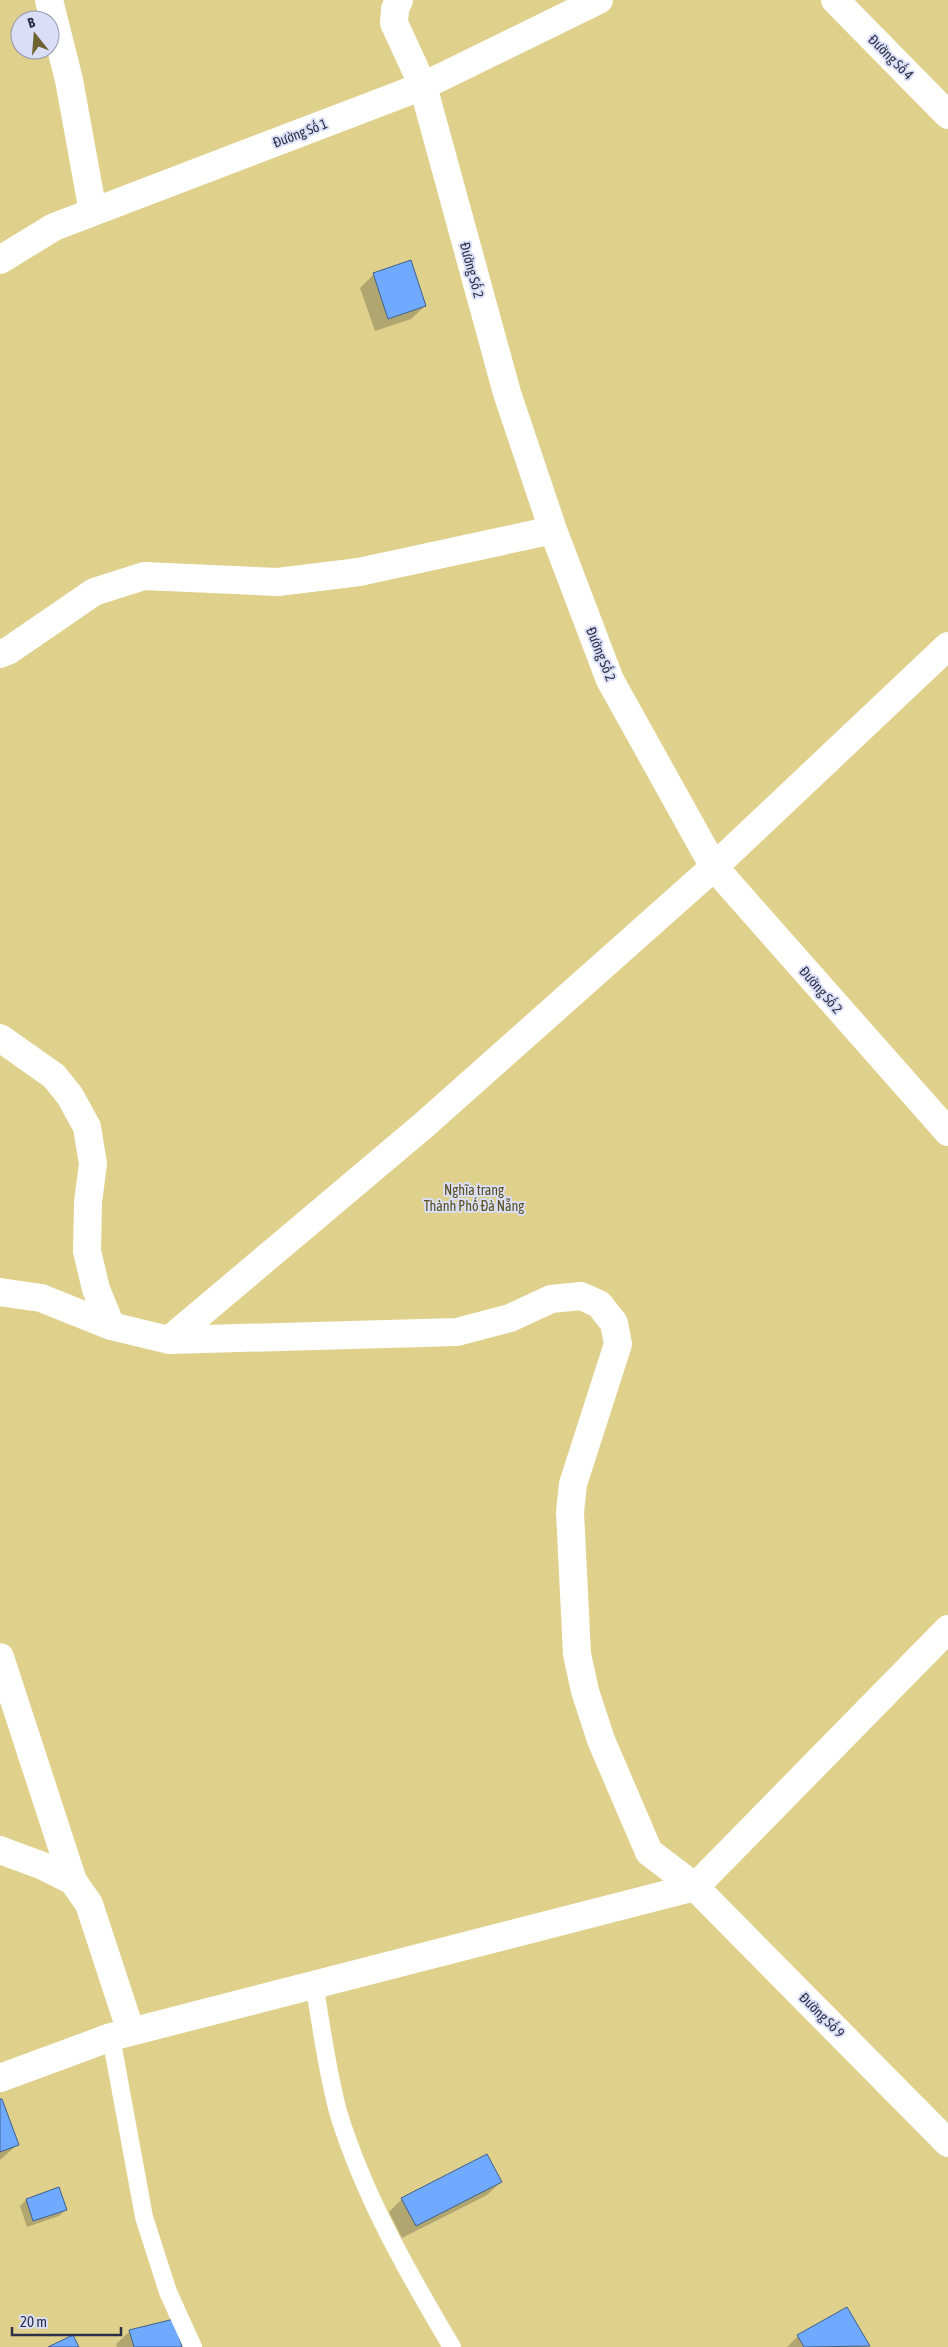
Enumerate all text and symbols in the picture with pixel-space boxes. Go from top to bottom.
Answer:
north arrow [10,10,60,60]
text: B [26,14,37,31]
street label: Đường Số 4 [865,31,918,83]
street label: Đường Số 1 [270,114,329,151]
street label: Đường Số 2 [457,240,488,300]
street label: Đường Số 2 [583,624,620,683]
street label: Đường Số 2 [796,963,846,1017]
park label: Nghĩa trang Thành Phố Đà Nẵng [424,1182,524,1214]
street label: Đường Số 9 [796,1989,848,2041]
scale bar [12,2304,121,2336]
text: 20 m [20,2313,47,2330]

